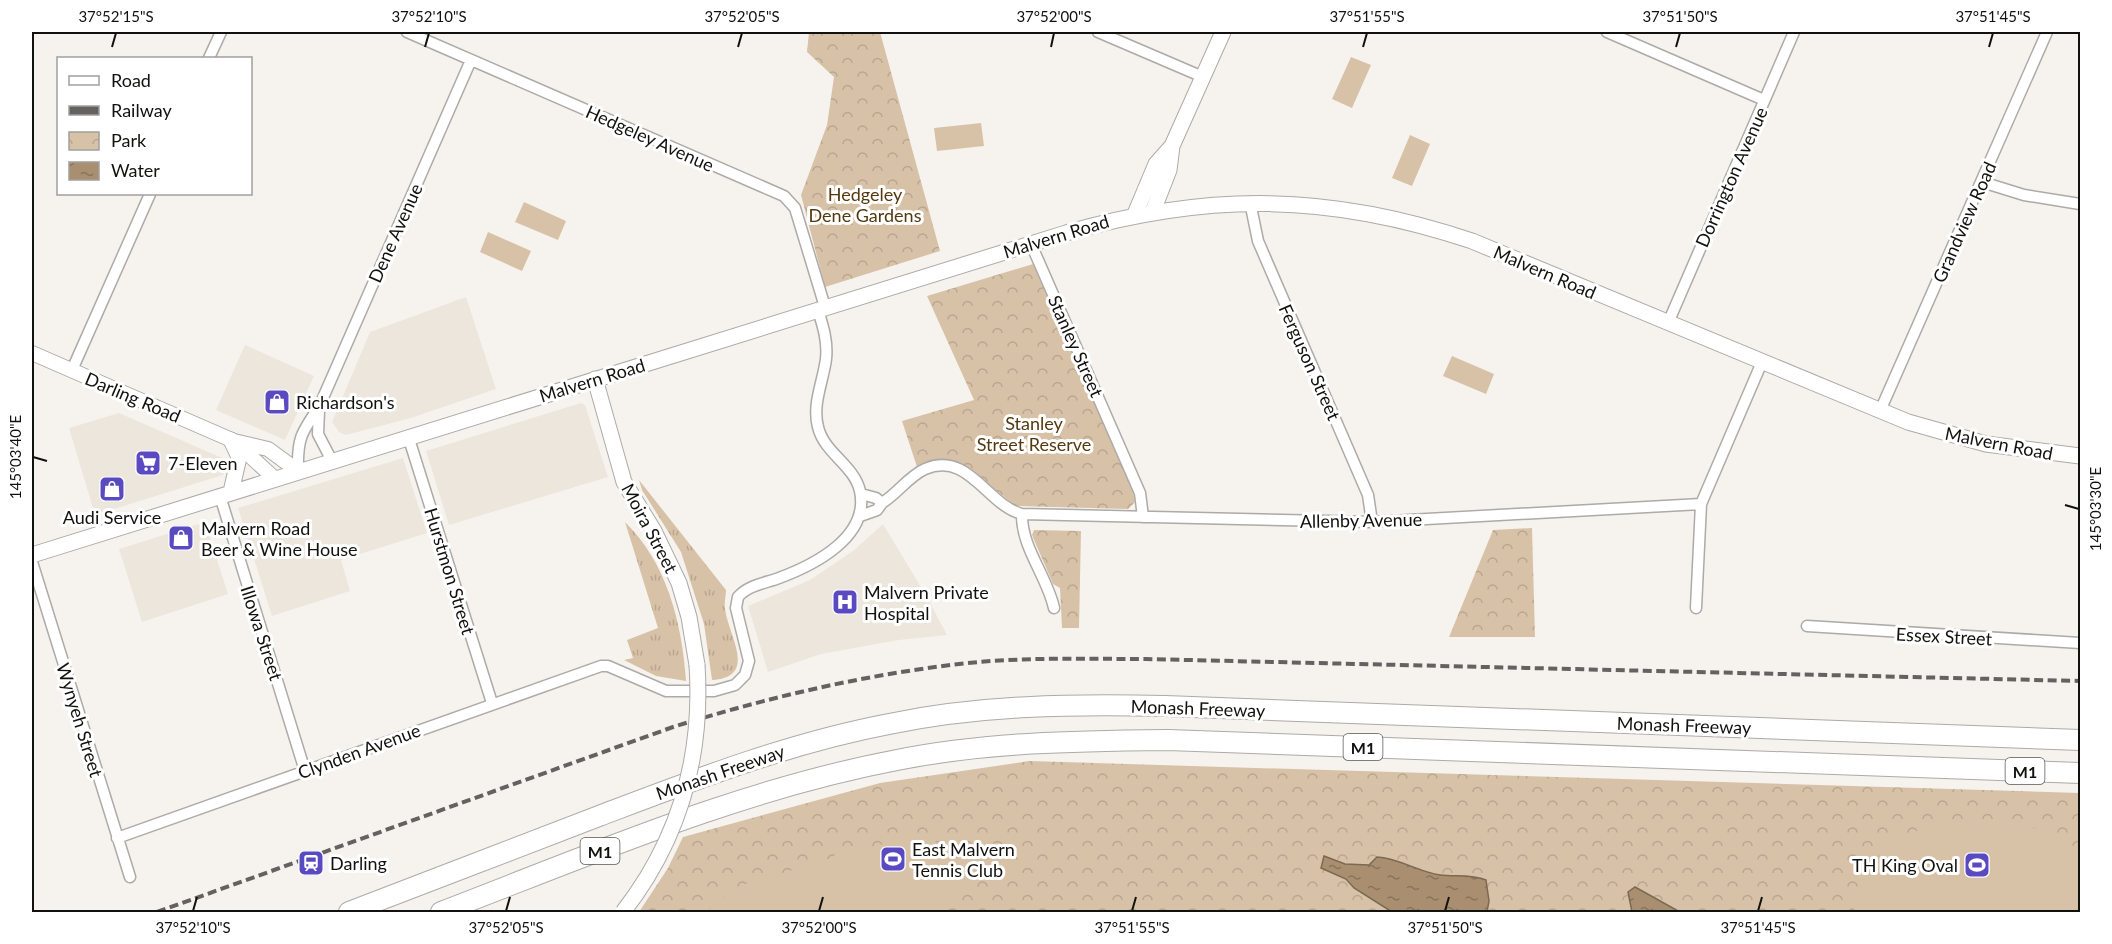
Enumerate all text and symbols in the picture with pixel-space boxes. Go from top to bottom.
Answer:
text: 37°52'15"S [78,7,154,25]
text: 37°52'10"S [391,7,467,25]
text: 37°52'05"S [704,7,780,25]
text: 37°52'00"S [1016,7,1092,25]
text: 37°51'55"S [1329,7,1405,25]
text: 37°51'50"S [1642,7,1718,25]
text: 37°51'45"S [1955,7,2031,25]
legend [57,57,252,195]
text: Road [111,69,151,91]
text: Railway [111,99,172,121]
street label: Hedgeley Avenue [583,100,717,176]
street label: Dorrington Avenue [1690,104,1772,250]
text: Park [111,129,147,151]
street label: Grandview Road [1928,158,2000,286]
text: Water [111,159,160,181]
street label: Dene Avenue [363,180,427,286]
park label: Hedgeley Dene Gardens [809,183,922,226]
street label: Malvern Road [1001,210,1111,262]
street label: Malvern Road [1490,241,1600,303]
street label: Stanley Street [1044,292,1108,401]
street label: Ferguson Street [1275,301,1346,424]
street label: Malvern Road [537,354,647,406]
street label: Darling Road [82,367,184,427]
shop icon: Richardson's [262,387,292,417]
place label: Richardson's [296,391,395,413]
park label: Stanley Street Reserve [977,412,1091,455]
text: 145°03'40"E [6,415,24,499]
street label: Malvern Road [1943,422,2055,464]
supermarket icon: 7-Eleven [133,448,163,478]
place label: 7-Eleven [168,452,238,474]
text: 145°03'30"E [2086,467,2104,551]
shop icon: Audi Service [97,474,127,504]
street label: Moira Street [617,479,683,577]
street label: Hurstmon Street [420,505,480,638]
place label: Audi Service [63,506,161,528]
street label: Allenby Avenue [1300,508,1422,532]
place label: Malvern Road Beer & Wine House [201,517,358,560]
shop icon: Malvern Road Beer & Wine House [166,523,196,553]
place label: Malvern Private Hospital [864,581,989,624]
street label: Illowa Street [236,583,288,684]
hospital icon: Malvern Private Hospital [830,587,860,617]
street label: Essex Street [1895,622,1993,650]
street label: Wynyeh Street [52,660,108,780]
street label: Monash Freeway [1130,695,1266,721]
street label: Monash Freeway [1616,712,1752,738]
street label: Clynden Avenue [295,719,423,783]
road number: M1 [1344,734,1382,760]
street label: Monash Freeway [653,739,788,804]
road number: M1 [2006,758,2044,784]
road number: M1 [580,838,620,864]
place label: East Malvern Tennis Club [912,838,1015,881]
sports icon: East Malvern Tennis Club [878,844,908,874]
station icon: Darling [296,848,326,878]
sports icon: TH King Oval [1962,850,1992,880]
place label: Darling [330,852,387,874]
place label: TH King Oval [1852,854,1958,876]
text: 37°52'10"S [155,918,231,936]
text: 37°52'05"S [468,918,544,936]
text: 37°52'00"S [781,918,857,936]
text: 37°51'55"S [1094,918,1170,936]
text: 37°51'50"S [1407,918,1483,936]
text: 37°51'45"S [1720,918,1796,936]

